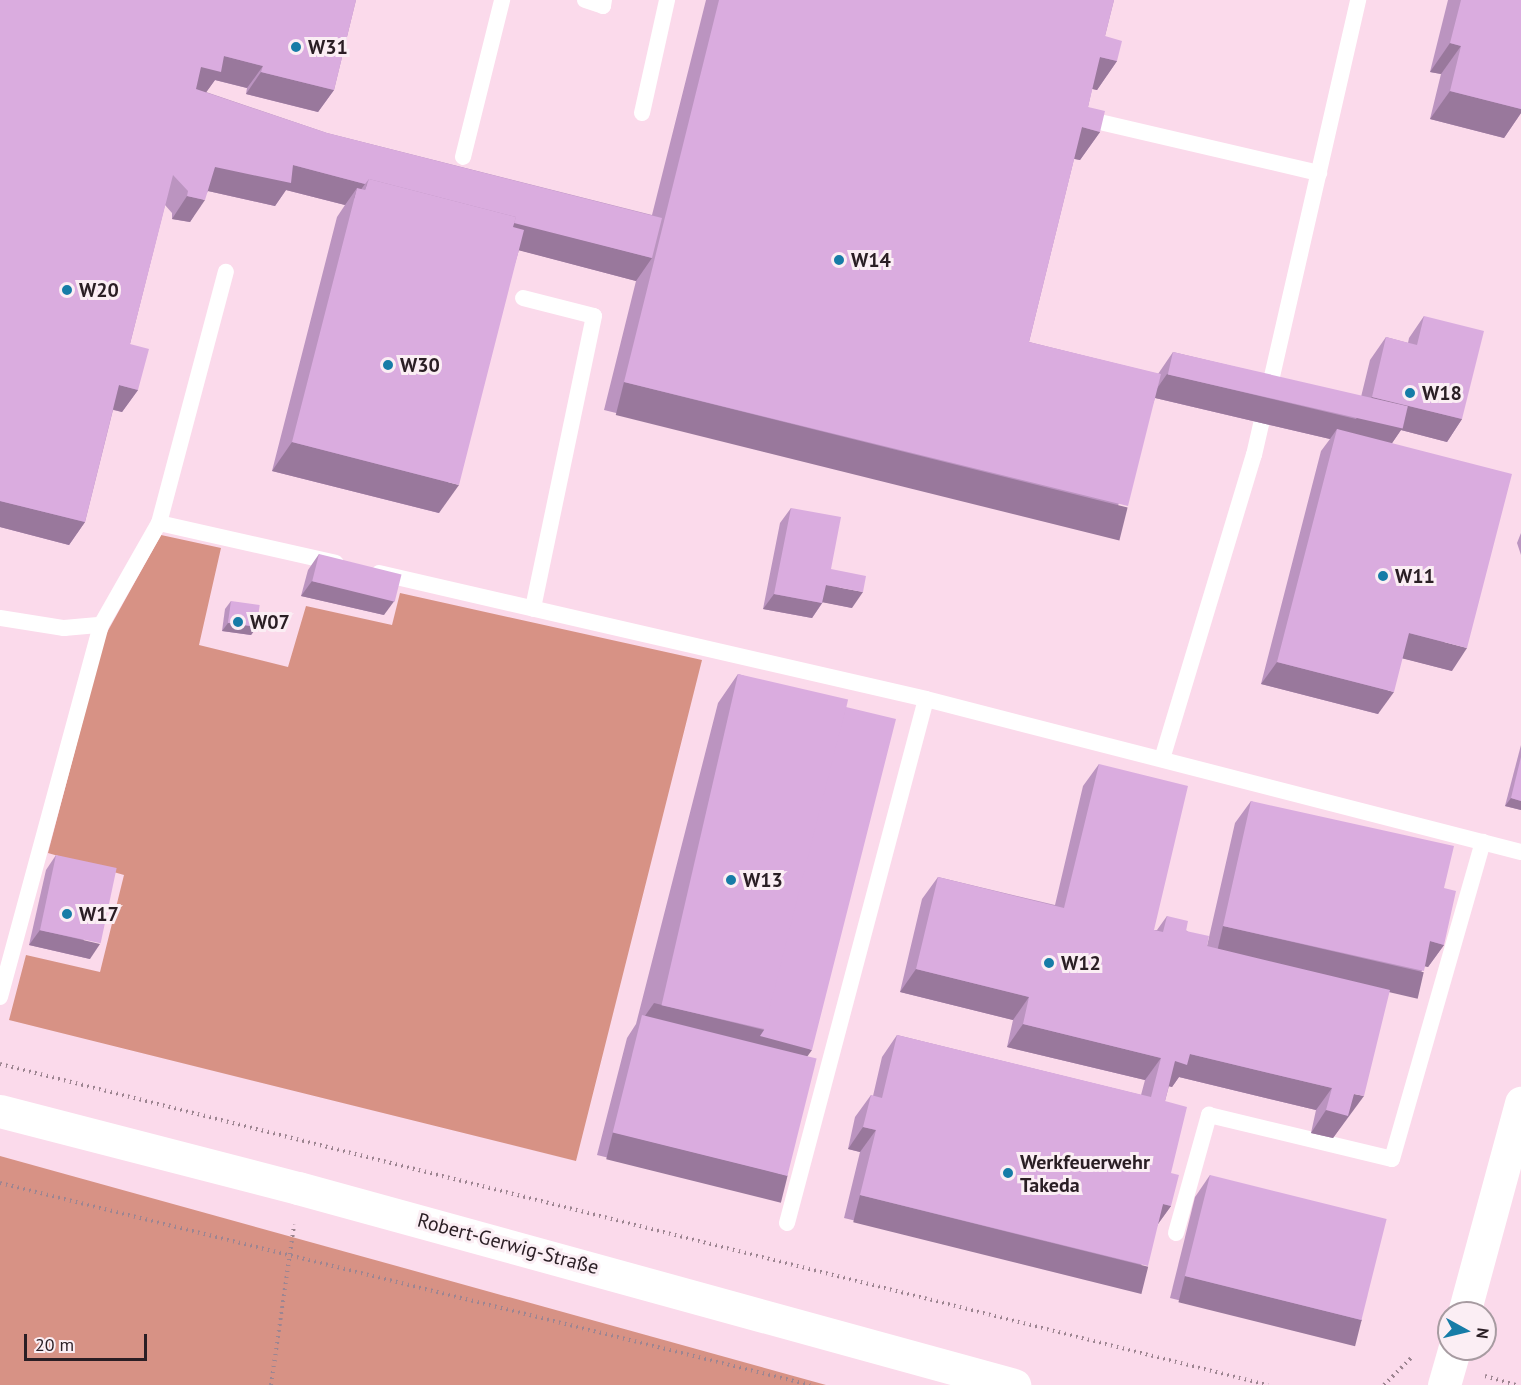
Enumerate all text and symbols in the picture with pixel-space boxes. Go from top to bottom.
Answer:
place label: W31 [308,35,348,59]
marker: W31 [289,40,303,54]
place label: W14 [851,248,891,272]
marker: W14 [832,253,846,267]
place label: W20 [79,278,119,302]
marker: W20 [60,283,74,297]
place label: W30 [400,353,440,377]
marker: W30 [381,358,395,372]
place label: W18 [1422,381,1462,405]
marker: W18 [1403,386,1417,400]
place label: W11 [1395,564,1435,588]
marker: W11 [1376,569,1390,583]
place label: W07 [250,610,290,634]
marker: W07 [231,615,245,629]
place label: W13 [743,868,783,892]
marker: W13 [724,873,738,887]
place label: W17 [79,902,119,926]
marker: W17 [60,907,74,921]
place label: W12 [1061,951,1101,975]
marker: W12 [1042,956,1056,970]
place label: Werkfeuerwehr Takeda [1020,1150,1150,1197]
marker: Werkfeuerwehr Takeda [1001,1166,1015,1180]
street label: Robert-Gerwig-Straße [415,1208,601,1280]
north arrow [1437,1301,1497,1361]
scale bar [27,1322,150,1360]
text: N [1472,1327,1493,1340]
text: 20 m [35,1333,74,1356]

